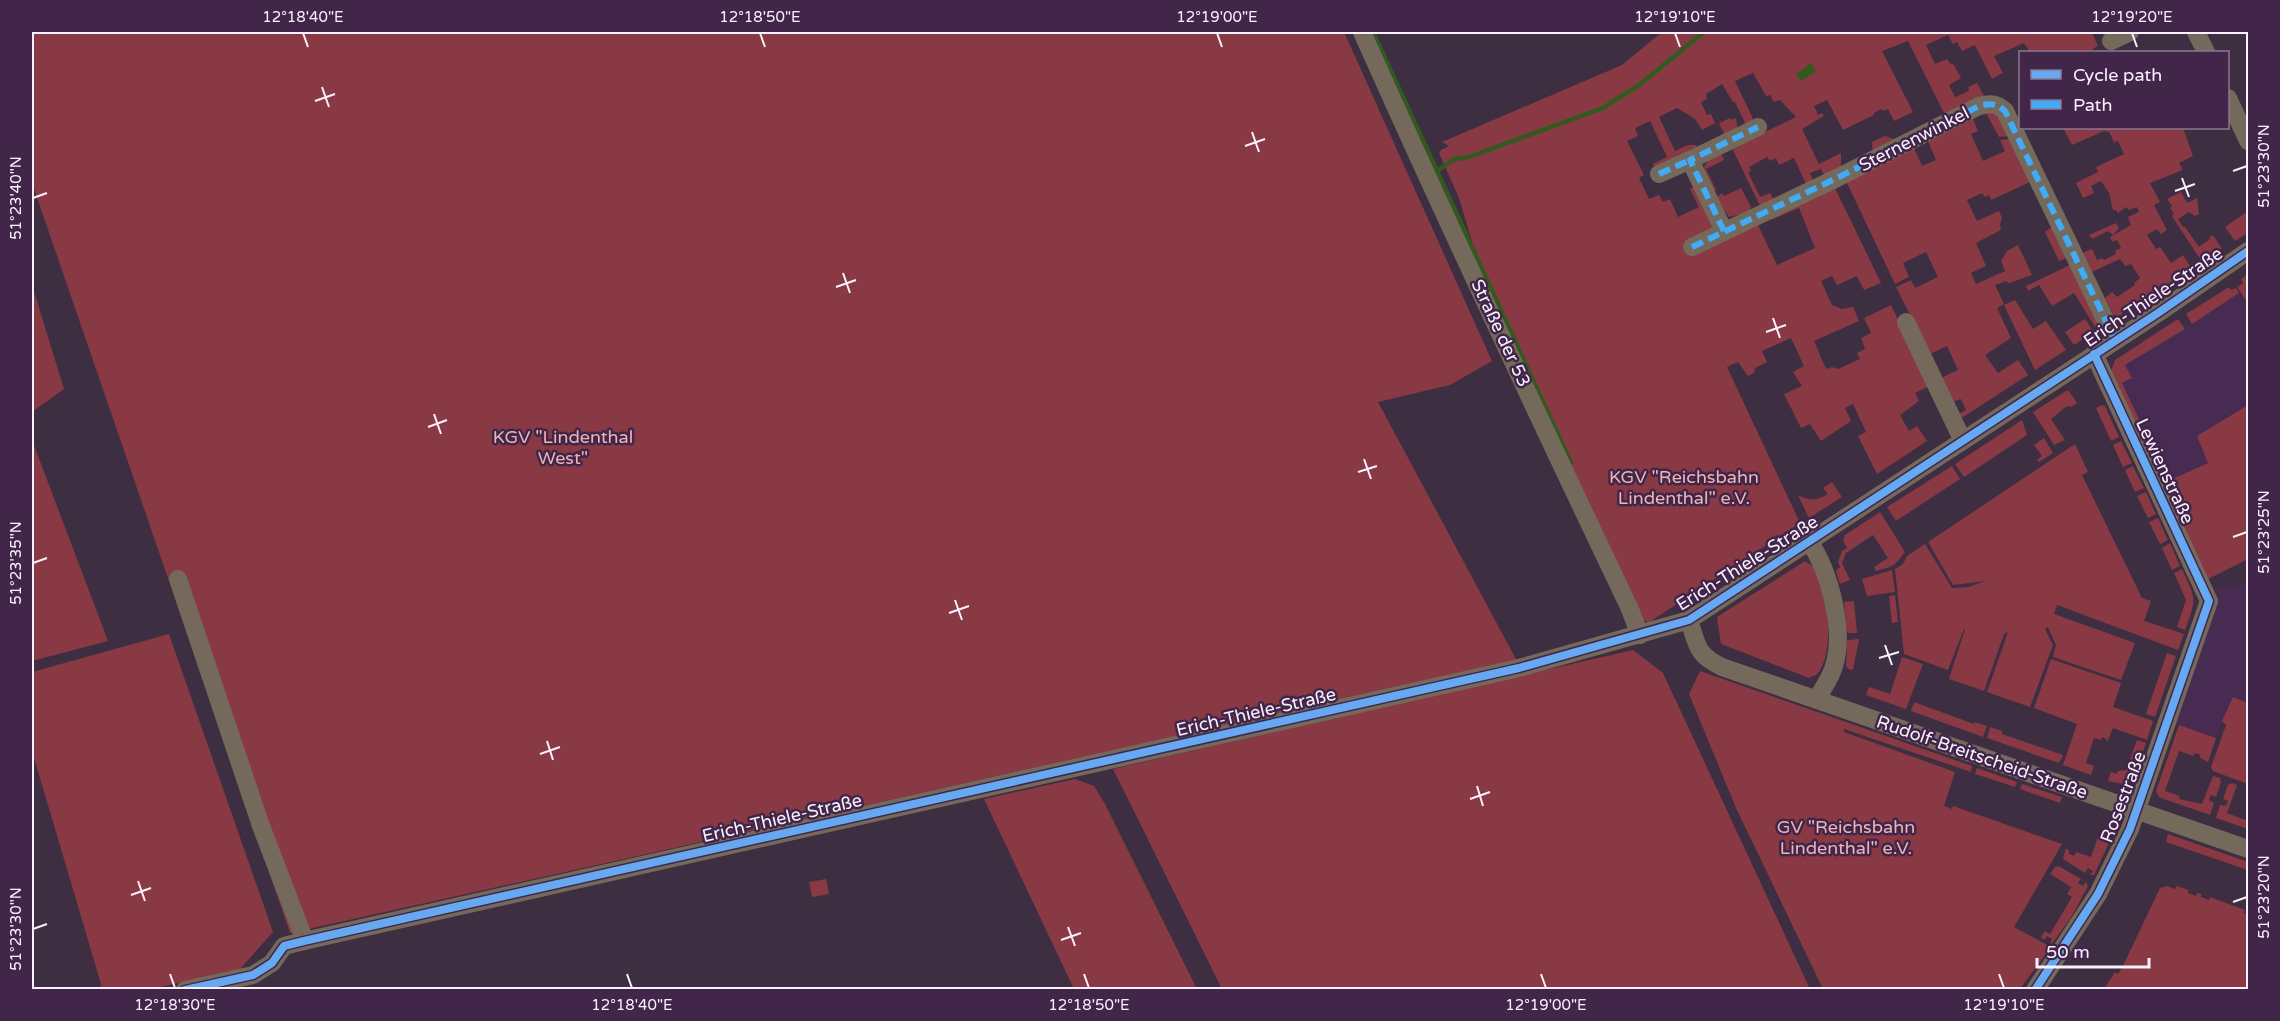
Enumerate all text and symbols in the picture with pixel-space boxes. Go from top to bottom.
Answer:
text: 12°18'40"E [262,8,344,26]
text: 12°18'50"E [719,8,801,26]
text: 12°19'00"E [1176,8,1258,26]
text: 12°19'10"E [1634,8,1716,26]
text: 12°19'20"E [2091,8,2173,26]
legend [2019,51,2229,129]
text: Cycle path [2073,64,2162,86]
text: Path [2073,94,2112,116]
street label: Sternenwinkel [1855,102,1973,176]
text: 51°23'30"N [2255,124,2273,208]
text: 51°23'40"N [7,156,25,240]
street label: Erich-Thiele-Straße [2079,242,2227,352]
street label: Straße der 53 [1466,276,1536,390]
street label: Lewienstraße [2131,415,2199,527]
park label: KGV "Lindenthal West" [493,426,633,469]
park label: KGV "Reichsbahn Lindenthal" e.V. [1609,466,1759,509]
text: 51°23'25"N [2255,490,2273,574]
street label: Erich-Thiele-Straße [1672,510,1822,616]
text: 51°23'35"N [7,521,25,605]
street label: Erich-Thiele-Straße [1174,683,1338,741]
street label: Rudolf-Breitscheid-Straße [1874,711,2090,803]
street label: Rosestraße [2095,748,2151,846]
street label: Erich-Thiele-Straße [700,789,864,847]
park label: GV "Reichsbahn Lindenthal" e.V. [1777,816,1915,859]
text: 51°23'20"N [2255,855,2273,939]
text: 51°23'30"N [7,887,25,971]
scale bar [2037,931,2150,969]
text: 50 m [2046,941,2090,963]
text: 12°18'30"E [134,996,216,1014]
text: 12°18'40"E [591,996,673,1014]
text: 12°18'50"E [1048,996,1130,1014]
text: 12°19'00"E [1505,996,1587,1014]
text: 12°19'10"E [1963,996,2045,1014]

